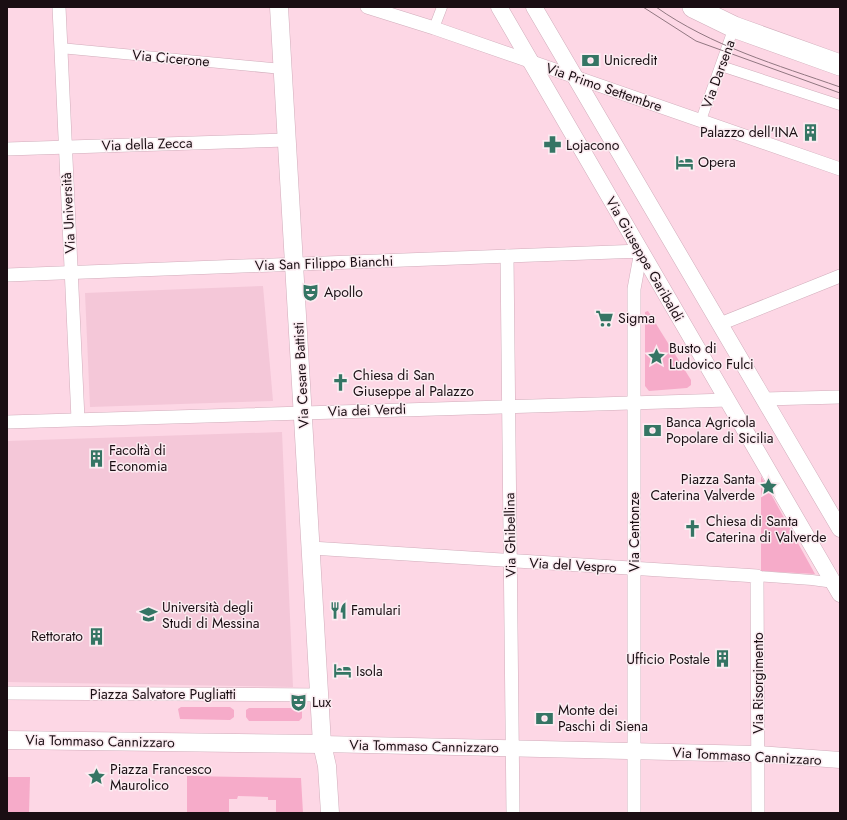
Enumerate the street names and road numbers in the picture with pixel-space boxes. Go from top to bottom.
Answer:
street label: Via Darsena [696,37,740,111]
street label: Via Cicerone [131,45,211,71]
street label: Via Primo Settembre [543,58,665,116]
street label: Via della Zecca [101,132,193,156]
street label: Via Università [56,172,80,254]
street label: Via Giuseppe Garibaldi [601,193,689,325]
street label: Via San Filippo Bianchi [255,251,393,275]
street label: Via Cesare Battisti [288,321,314,429]
street label: Via dei Verdi [327,399,407,421]
street label: Via Ghibellina [499,492,521,578]
street label: Via Centonze [624,492,644,572]
street label: Via del Vespro [529,553,618,577]
street label: Via Risorgimento [748,632,768,734]
street label: Piazza Salvatore Pugliatti [90,684,236,704]
street label: Via Tommaso Cannizzaro [25,730,175,752]
street label: Via Tommaso Cannizzaro [349,735,499,757]
street label: Via Tommaso Cannizzaro [672,742,823,770]

